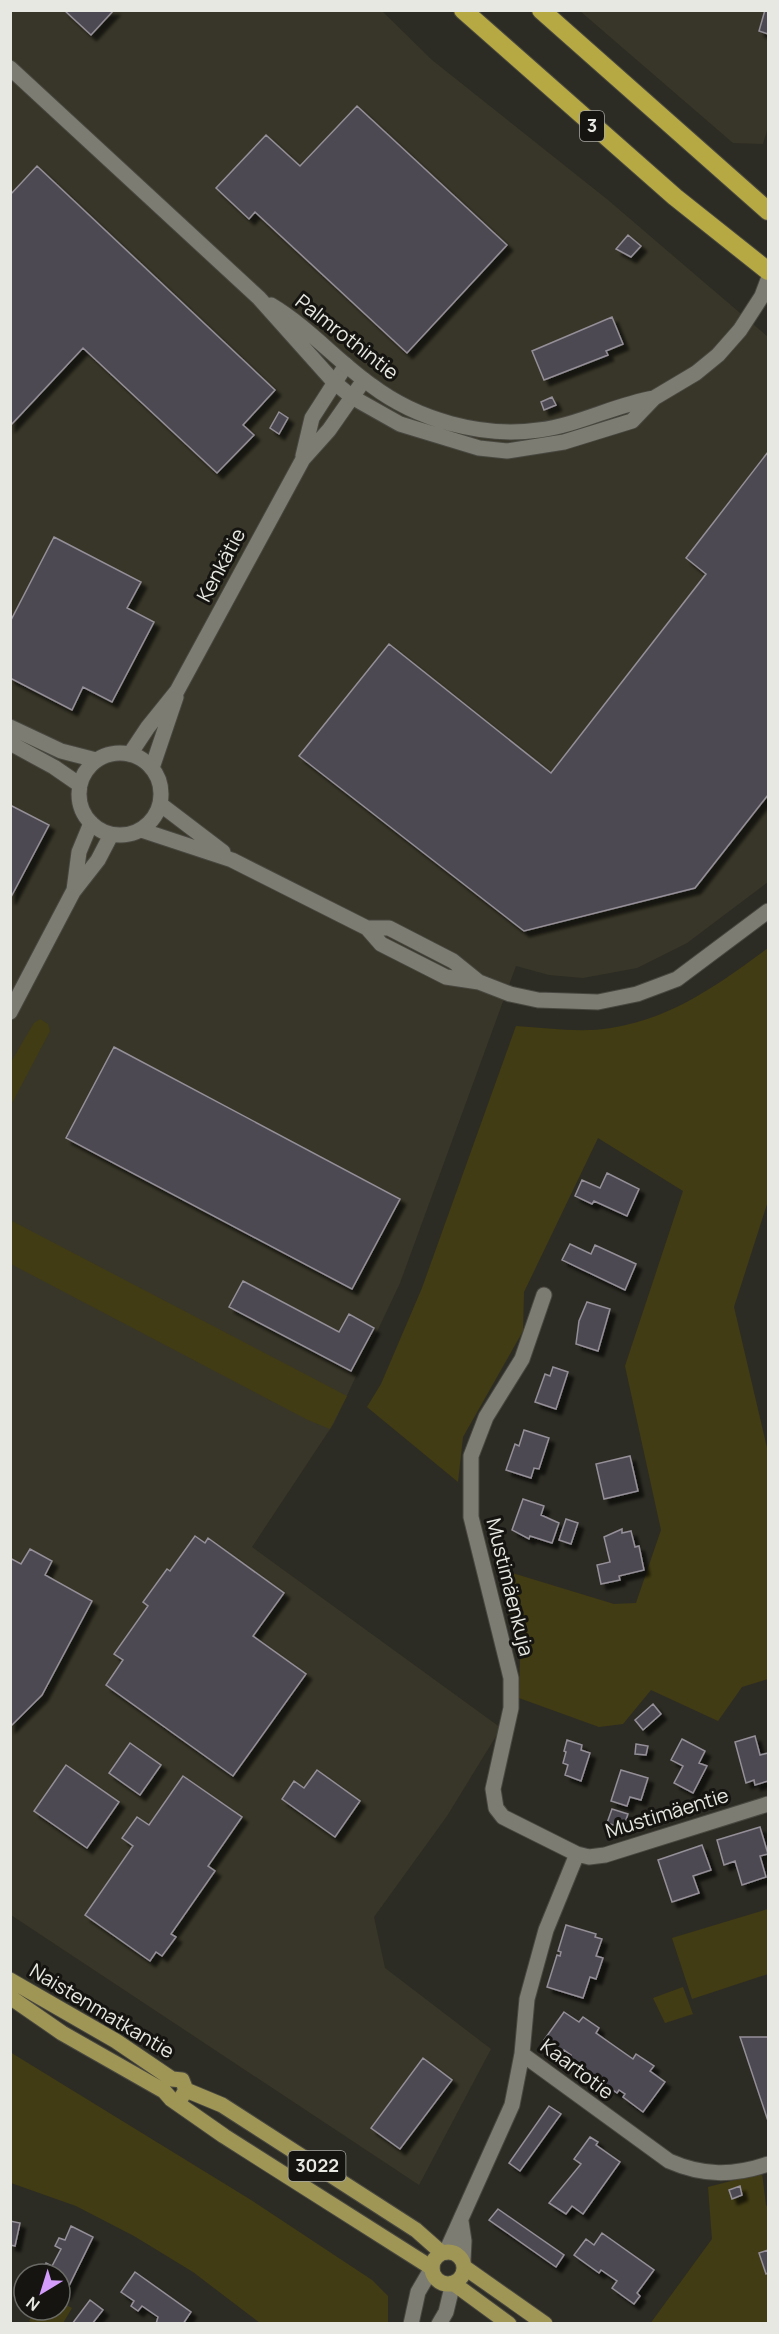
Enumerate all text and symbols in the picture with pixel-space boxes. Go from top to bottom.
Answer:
road number: 3 [580,111,604,141]
street label: Palmrothintie [290,288,404,385]
street label: Kenkätie [190,523,251,606]
street label: Mustimäenkuja [480,1515,541,1659]
street label: Mustimäentie [602,1781,732,1844]
street label: Naistenmatkantie [25,1957,180,2064]
street label: Kaartotie [535,2032,619,2105]
road number: 3022 [288,2151,346,2181]
north arrow [12,2262,72,2322]
text: N [21,2292,44,2316]

